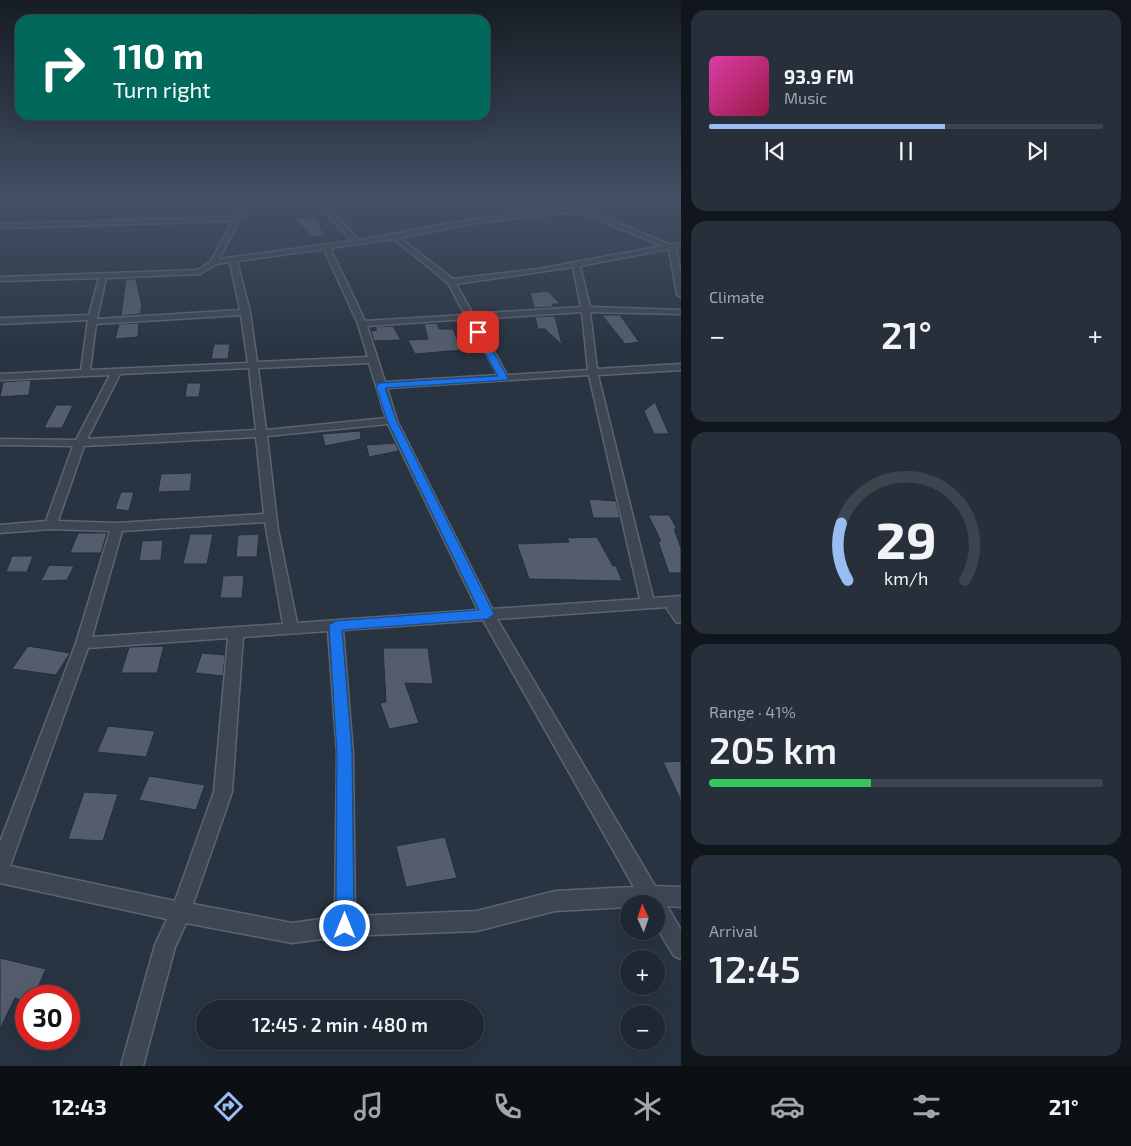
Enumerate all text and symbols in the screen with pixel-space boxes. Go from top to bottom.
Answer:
text: 110 m [113,34,204,76]
icon: right [30,35,95,100]
text: 93.9 FM [784,65,854,88]
text: Turn right [113,76,211,102]
text: Music [784,88,827,107]
icon: previous [761,137,789,165]
icon: pause [892,137,920,165]
icon: next [1023,137,1051,165]
text: Climate [709,287,764,306]
pin [457,311,499,353]
text: 21° [881,311,932,357]
icon: arrive [464,318,492,346]
text: − [709,318,725,352]
text: + [1088,318,1103,352]
text: 29 [876,507,936,569]
text: km/h [884,567,928,589]
text: Range · 41% [709,702,796,721]
text: 205 km [709,726,837,772]
north arrow [620,895,665,940]
map controls [620,895,665,1050]
position arrow [318,899,370,951]
text: Arrival [709,921,758,940]
text: 12:45 [709,945,801,991]
button: + [620,950,665,995]
speed limit sign: 30 [15,985,80,1050]
button: − [620,1005,665,1050]
text: 12:45 · 2 min · 480 m [252,1013,428,1036]
icon: directions [211,1089,246,1124]
icon: music [351,1089,386,1124]
icon: phone [490,1089,525,1124]
icon: climate [630,1089,665,1124]
icon: car [770,1089,805,1124]
icon: filters [909,1089,944,1124]
text: 12:43 [52,1093,107,1119]
text: 21° [1049,1093,1079,1119]

